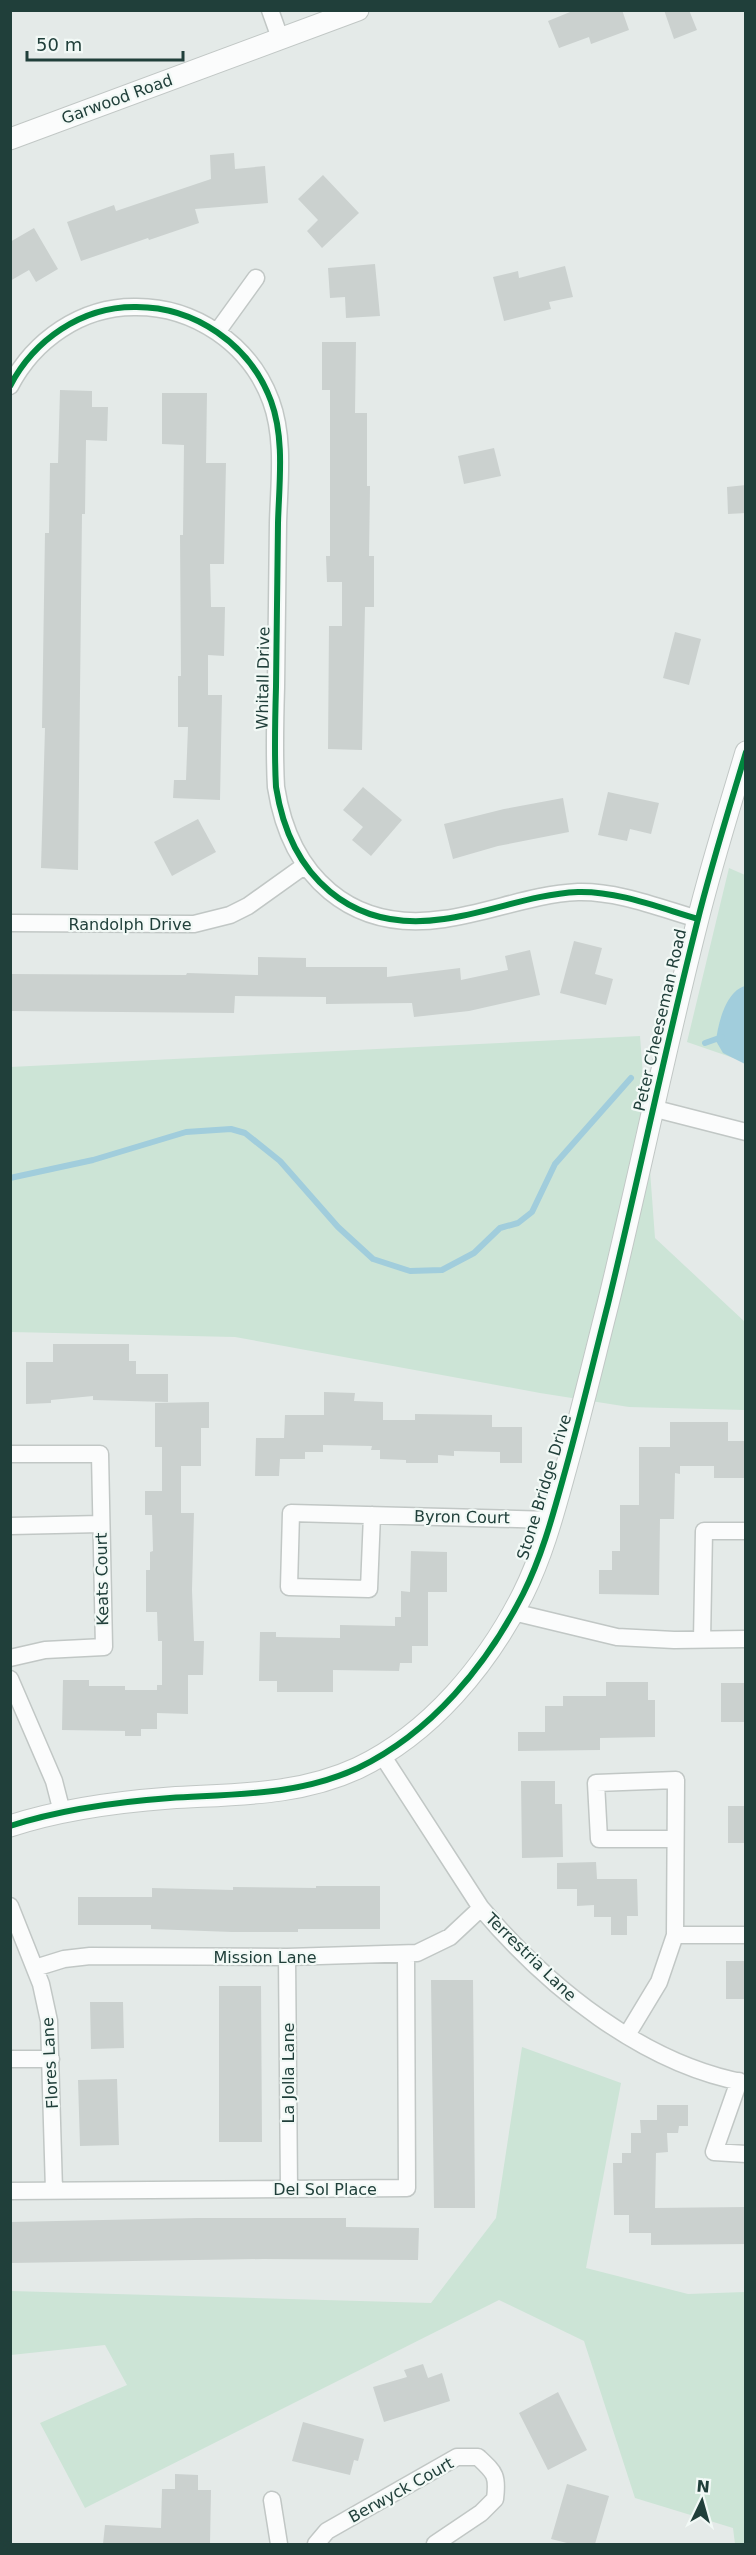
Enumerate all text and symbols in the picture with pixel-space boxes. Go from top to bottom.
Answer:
scale bar [27,24,183,62]
text: 50 m [36,34,82,55]
street label: Garwood Road [59,70,175,128]
street label: Whitall Drive [253,626,273,730]
street label: Randolph Drive [68,915,192,934]
street label: Peter Cheeseman Road [630,927,690,1113]
street label: Stone Bridge Drive [513,1412,575,1562]
street label: Byron Court [414,1507,510,1527]
street label: Keats Court [92,1532,112,1626]
street label: Terrestria Lane [481,1908,580,2005]
street label: Mission Lane [213,1948,317,1967]
street label: Flores Lane [38,2017,62,2109]
street label: La Jolla Lane [279,2023,298,2123]
street label: Del Sol Place [273,2180,377,2199]
street label: Berwyck Court [345,2453,457,2527]
north arrow [672,2471,732,2531]
text: N [696,2477,711,2497]

